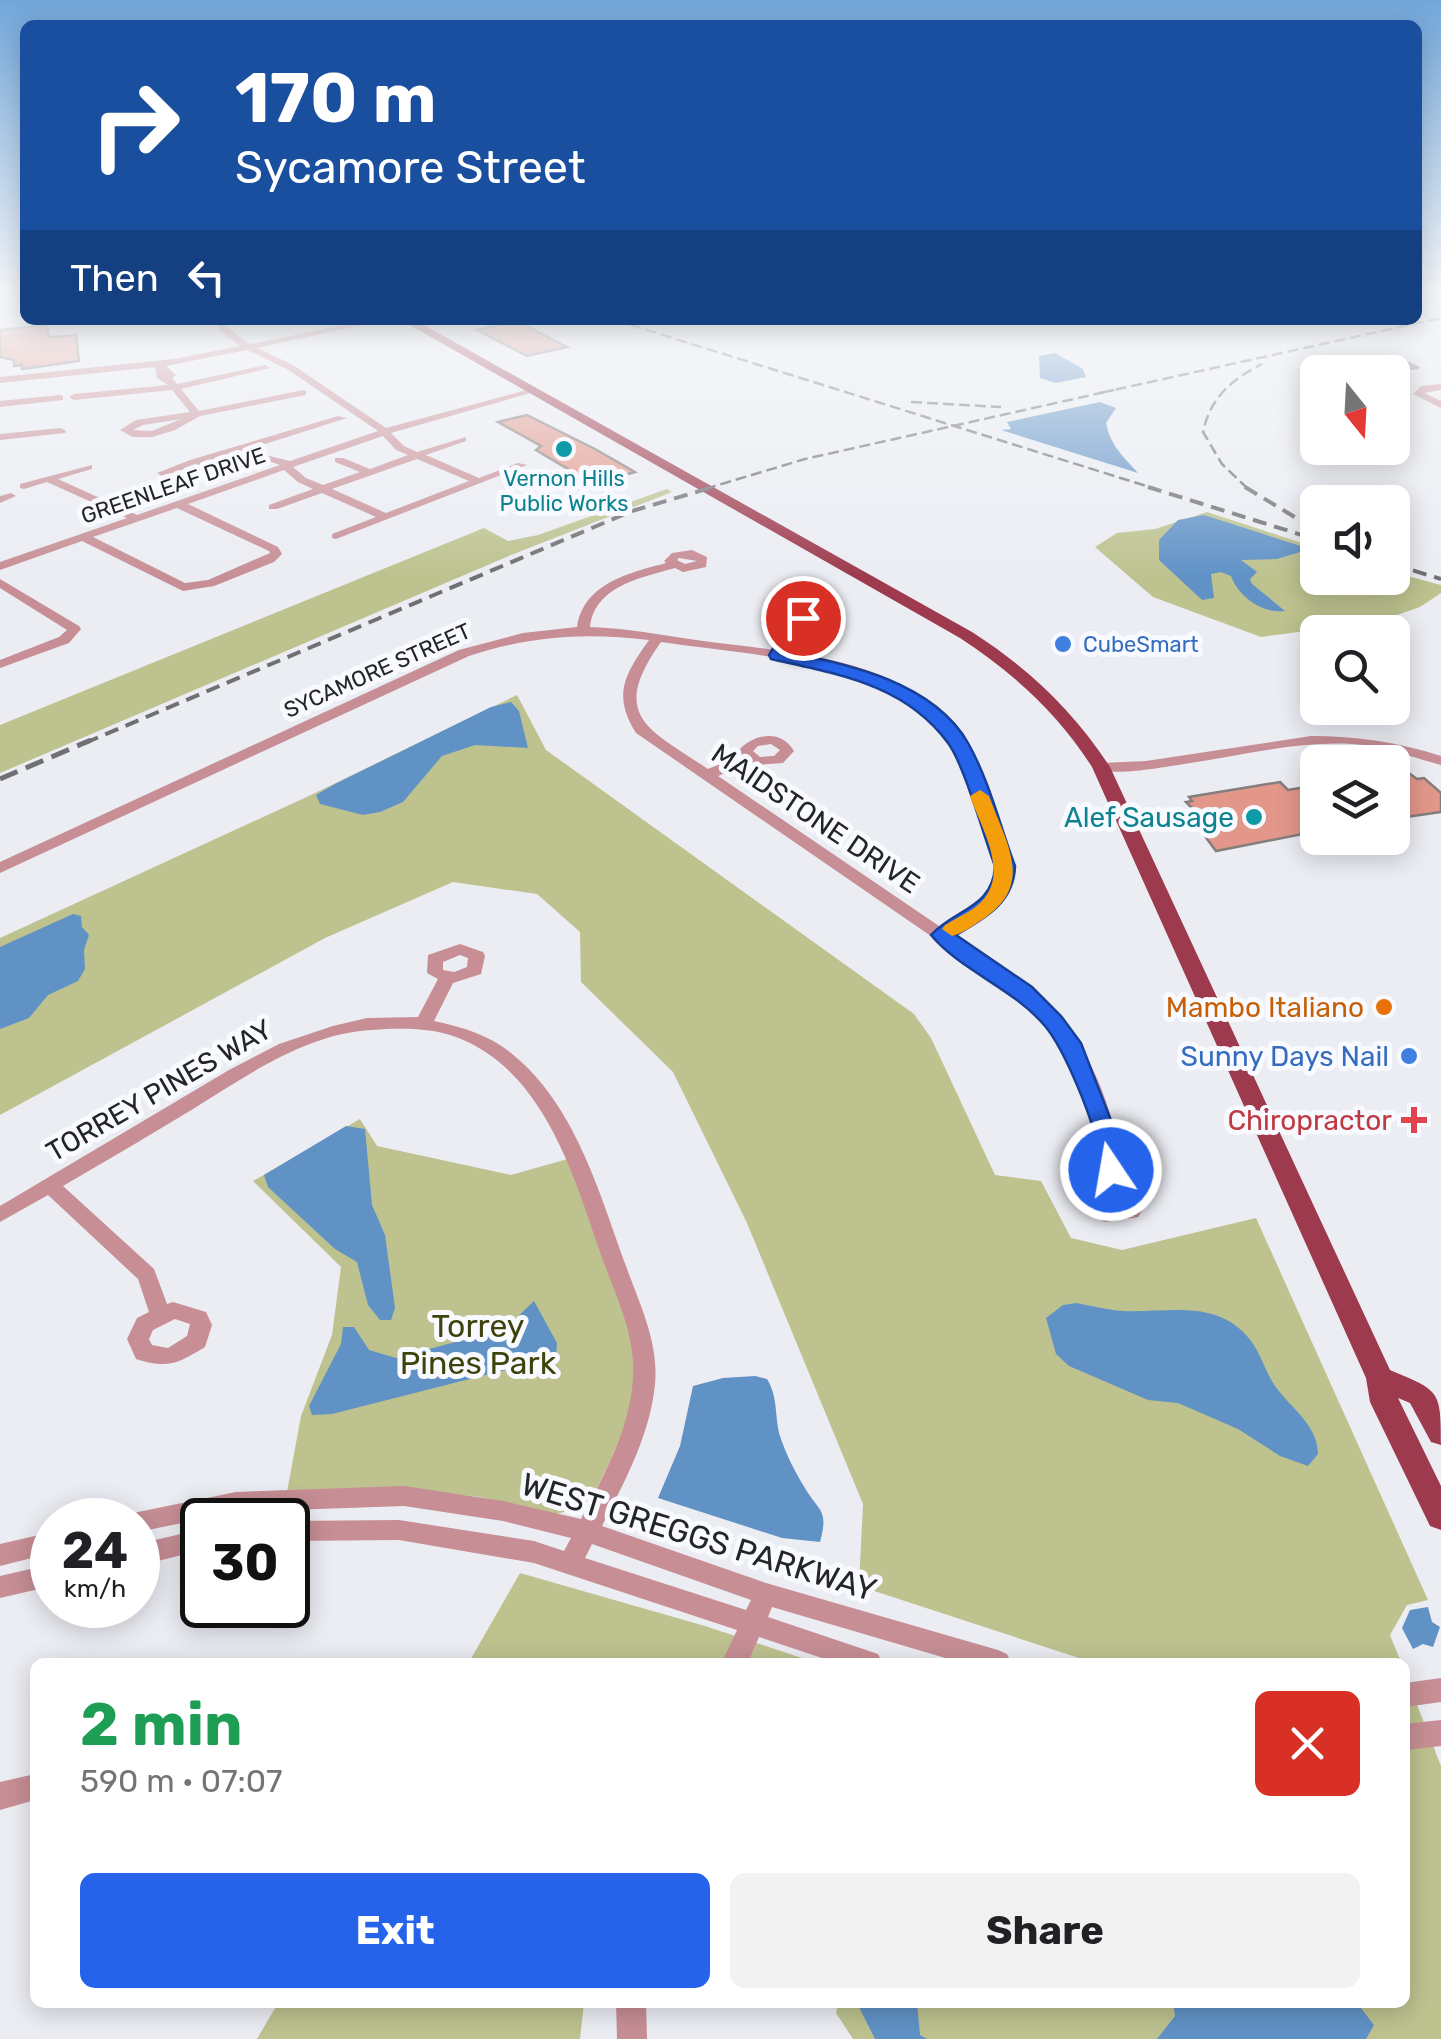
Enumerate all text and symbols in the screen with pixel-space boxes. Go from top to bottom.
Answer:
text: 170 m [235,57,437,140]
icon: right [70,60,200,190]
text: Sycamore Street [235,141,585,194]
icon: left [179,250,234,305]
text: Then [70,255,159,301]
north arrow [1300,355,1410,465]
map controls [1300,355,1410,855]
marker: Vernon Hills Public Works [553,438,575,460]
street label: GREENLEAF DRIVE [78,441,269,530]
place label: Vernon Hills Public Works [500,465,628,517]
button: sound [1300,485,1410,595]
pin [761,576,846,661]
icon: arrive [776,591,831,646]
button: search [1300,615,1410,725]
street label: SYCAMORE STREET [280,617,475,724]
place label: CubeSmart [1083,631,1199,658]
marker: CubeSmart [1052,633,1074,655]
street label: MAIDSTONE DRIVE [705,737,926,900]
button: layers [1300,745,1410,855]
place label: Alef Sausage [1064,801,1234,834]
marker: Alef Sausage [1243,806,1265,828]
place label: Mambo Italiano [1166,991,1364,1024]
marker: Mambo Italiano [1373,996,1395,1018]
street label: TORREY PINES WAY [41,1012,278,1168]
place label: Sunny Days Nail [1181,1040,1389,1073]
marker: Sunny Days Nail [1398,1045,1420,1067]
place label: Chiropractor [1227,1104,1392,1137]
marker: Chiropractor [1401,1107,1427,1133]
position arrow [1059,1118,1163,1222]
park label: Torrey Pines Park [400,1307,557,1382]
street label: WEST GREGGS PARKWAY [517,1465,881,1609]
speed limit sign: 30 [180,1498,310,1628]
text: 24 [62,1521,128,1581]
text: km/h [64,1574,126,1603]
text: 2 min [80,1689,242,1760]
button: close [1255,1691,1360,1796]
text: 590 m · 07:07 [80,1762,283,1800]
button: Exit [80,1873,710,1988]
button: Share [730,1873,1360,1988]

